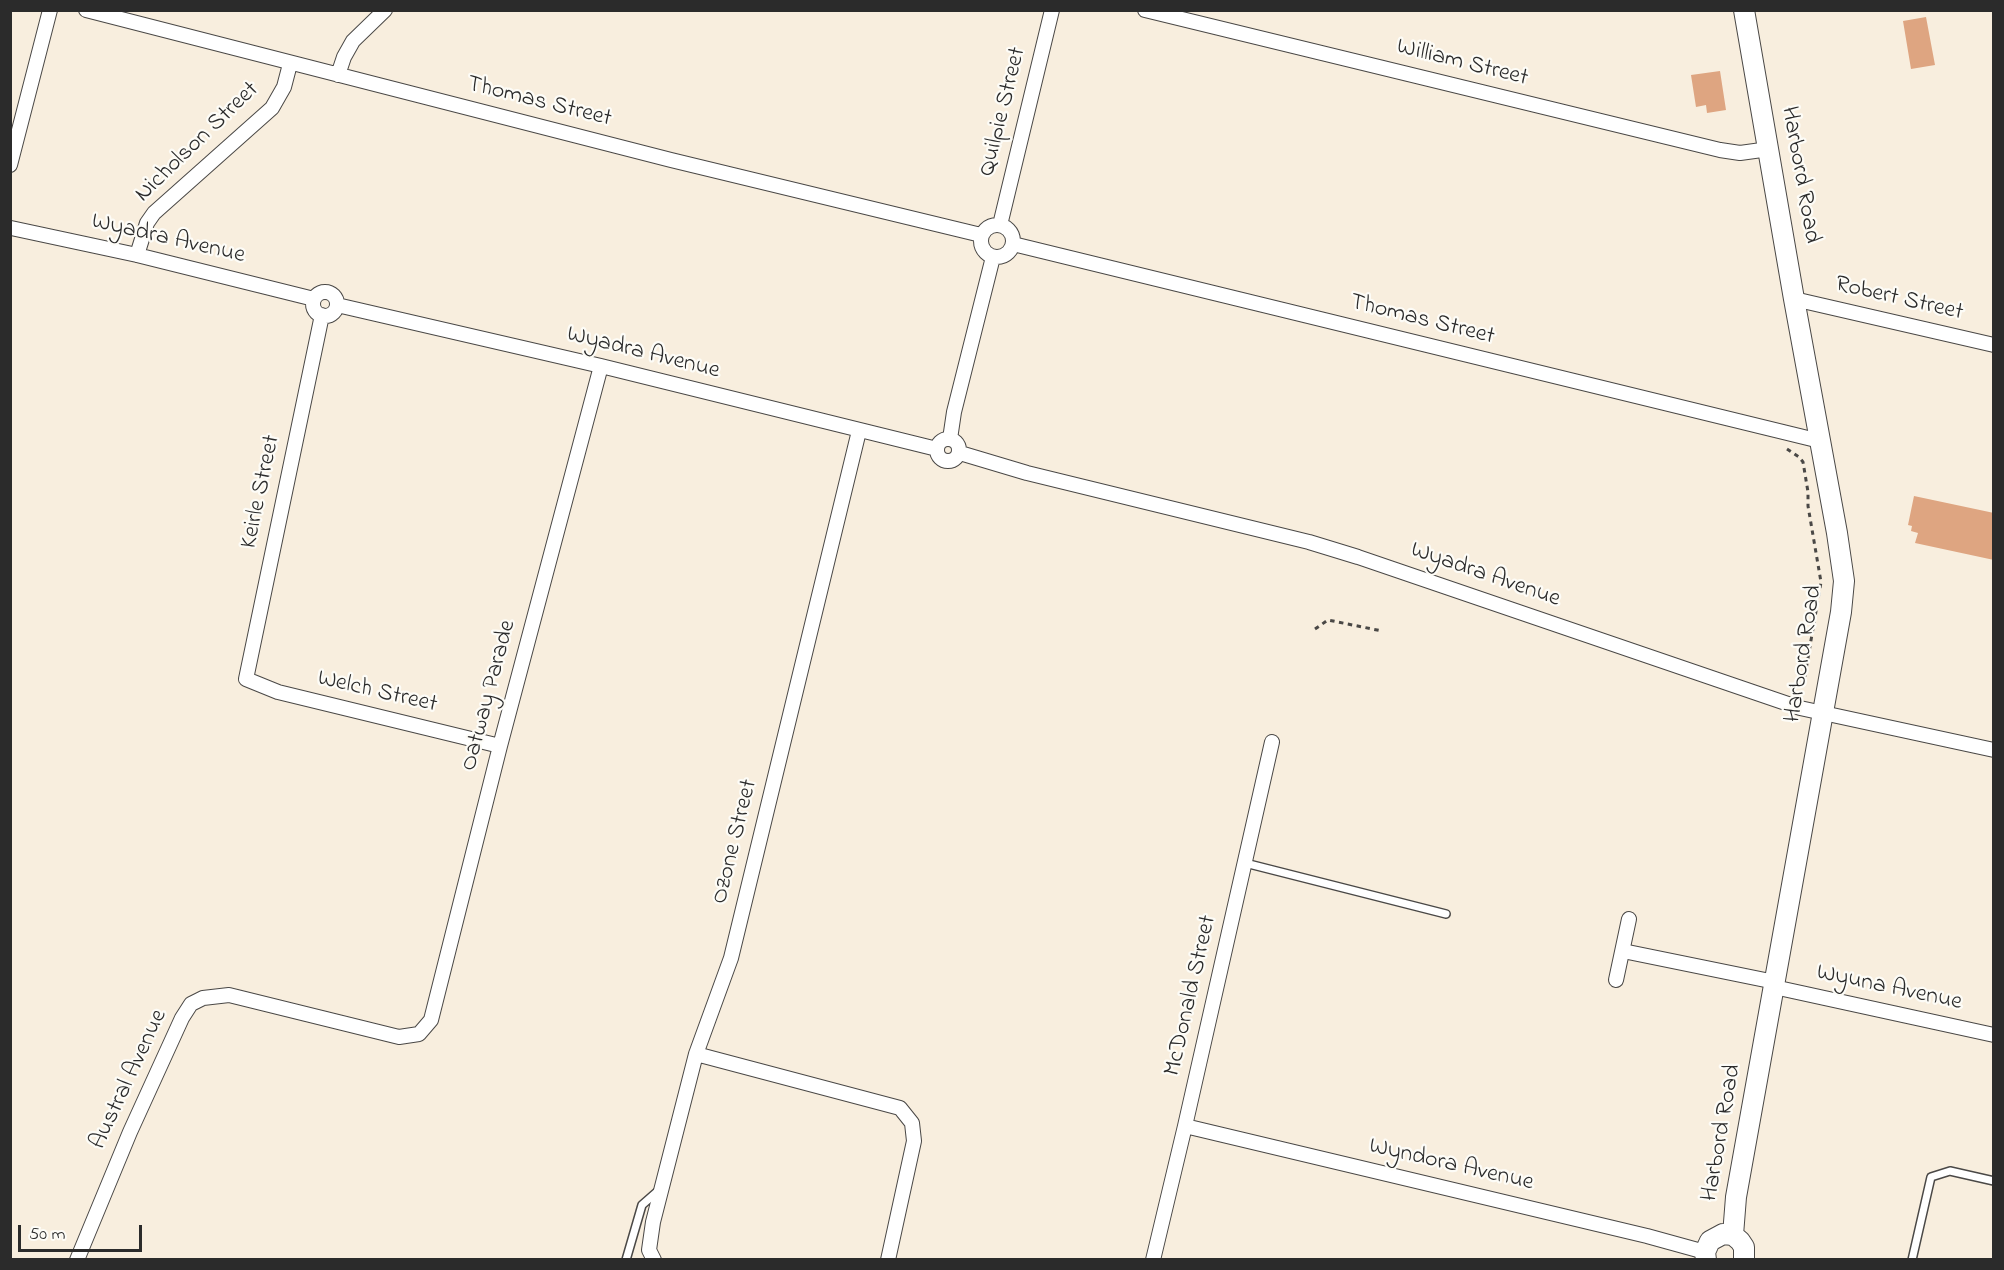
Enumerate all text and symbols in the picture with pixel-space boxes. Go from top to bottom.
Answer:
street label: William Street [1393,34,1531,94]
street label: Quilpie Street [974,44,1034,180]
street label: Thomas Street [464,71,614,135]
street label: Nicholson Street [130,77,266,209]
street label: Harbord Road [1773,104,1825,246]
street label: Wyadra Avenue [88,208,248,272]
street label: Robert Street [1832,271,1966,329]
street label: Thomas Street [1347,289,1497,353]
street label: Wyadra Avenue [564,321,722,387]
street label: Keirle Street [236,433,288,551]
street label: Wyadra Avenue [1406,537,1564,615]
street label: Harbord Road [1780,583,1830,725]
street label: Oatway Parade [456,617,524,775]
street label: Welch Street [314,665,440,721]
street label: Ozone Street [707,777,765,907]
street label: McDonald Street [1160,913,1224,1079]
street label: Wyuna Avenue [1814,960,1964,1018]
street label: Austral Avenue [85,1006,175,1154]
street label: Harbord Road [1697,1062,1749,1204]
street label: Wyndora Avenue [1366,1133,1536,1199]
scale bar [21,1213,146,1251]
text: 50 m [29,1222,66,1248]

